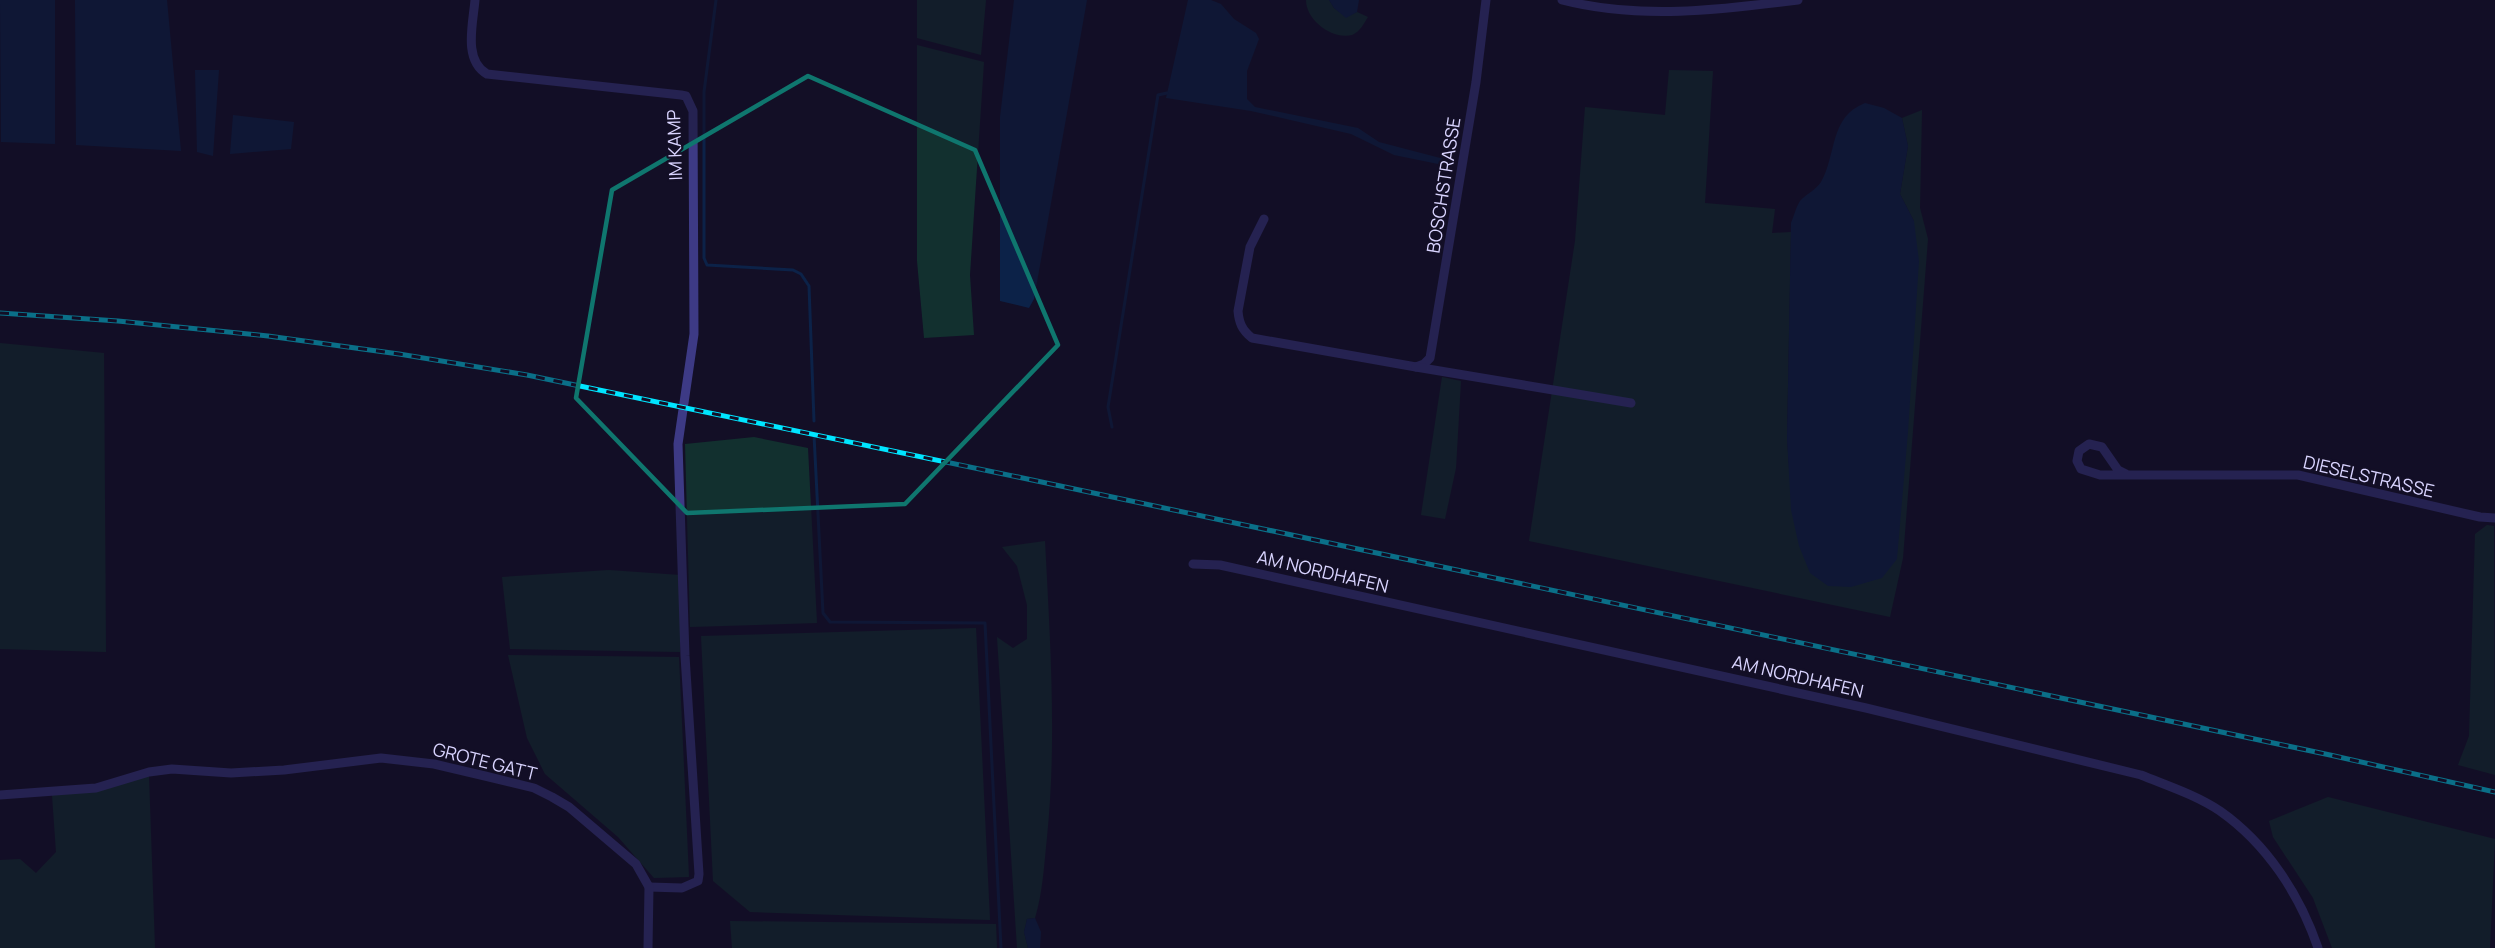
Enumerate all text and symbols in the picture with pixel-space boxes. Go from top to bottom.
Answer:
street label: IM KAMP [661,109,687,181]
street label: BOSCHSTRASSE [1420,115,1466,255]
street label: DIESELSTRASSE [2301,449,2437,503]
street label: AM NORDHAFEN [1255,544,1391,598]
street label: AM NORDHAFEN [1730,649,1866,703]
street label: GROTE GATT [430,736,540,786]

